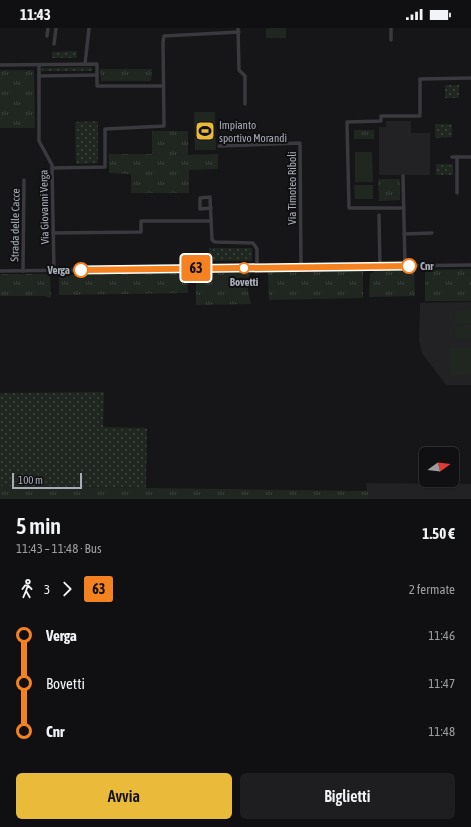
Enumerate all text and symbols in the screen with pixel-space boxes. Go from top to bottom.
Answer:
text: 11:43 [20,6,51,23]
place label: Impianto sportivo Morandi [219,119,287,144]
sports icon: Impianto sportivo Morandi [194,120,216,142]
street label: Via Timoteo Riboli [286,151,298,225]
street label: Via Giovanni Verga [37,169,51,245]
street label: Strada delle Cacce [8,188,22,262]
line badge: 63 [178,255,214,281]
marker: Cnr [401,258,417,274]
text: 63 [189,260,203,276]
place label: Cnr [420,260,434,272]
marker: Verga [73,262,89,278]
marker: Bovetti [238,262,250,274]
place label: Verga [46,264,70,276]
place label: Bovetti [230,276,259,288]
north arrow [419,447,459,487]
map controls [419,447,459,487]
scale bar [12,471,82,490]
text: 100 m [18,474,43,486]
text: 5 min [16,513,61,539]
text: 1.50 € [422,525,455,542]
text: 11:43 – 11:48 · Bus [16,541,102,556]
icon: walk [16,578,38,600]
icon: forward [56,578,78,600]
text: 63 [92,581,105,597]
text: 3 [44,582,50,597]
text: 2 fermate [409,582,455,597]
text: Verga [46,627,77,644]
text: 11:46 [428,628,455,643]
text: Bovetti [46,675,85,692]
text: 11:47 [428,676,455,691]
text: Cnr [46,723,64,740]
text: 11:48 [428,724,455,739]
button: Avvia [16,773,232,819]
button: Biglietti [240,773,455,819]

